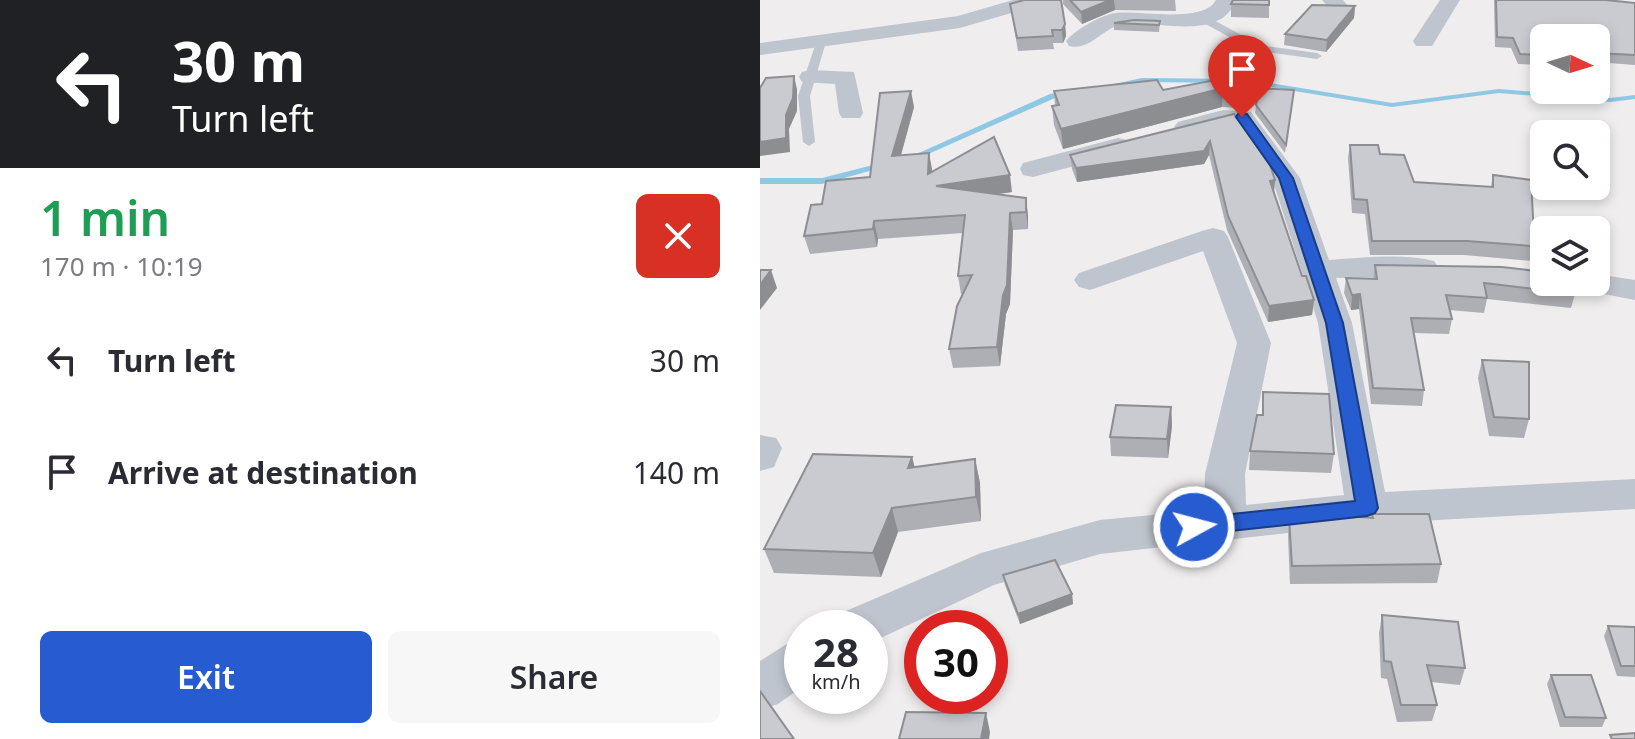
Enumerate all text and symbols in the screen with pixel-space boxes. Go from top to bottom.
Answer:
text: 30 m [172,22,305,98]
north arrow [1530,24,1610,104]
map controls [1530,24,1610,296]
icon: left [40,32,144,136]
pin [1208,35,1276,117]
icon: arrive [1220,47,1264,91]
text: Turn left [172,94,314,143]
button: search [1530,120,1610,200]
text: 1 min [40,185,170,250]
button: close [636,194,720,278]
button: layers [1530,216,1610,296]
text: 170 m · 10:19 [40,248,203,284]
icon: left [40,338,84,382]
text: Turn left [108,340,236,381]
text: 30 m [650,340,720,381]
icon: arrive [40,450,84,494]
text: Arrive at destination [108,452,418,493]
text: 140 m [633,452,720,493]
position arrow [1152,485,1236,569]
speed limit sign: 30 [904,610,1008,714]
text: 28 [813,624,859,679]
button: Exit [40,631,372,723]
button: Share [388,631,720,723]
text: km/h [811,668,861,695]

